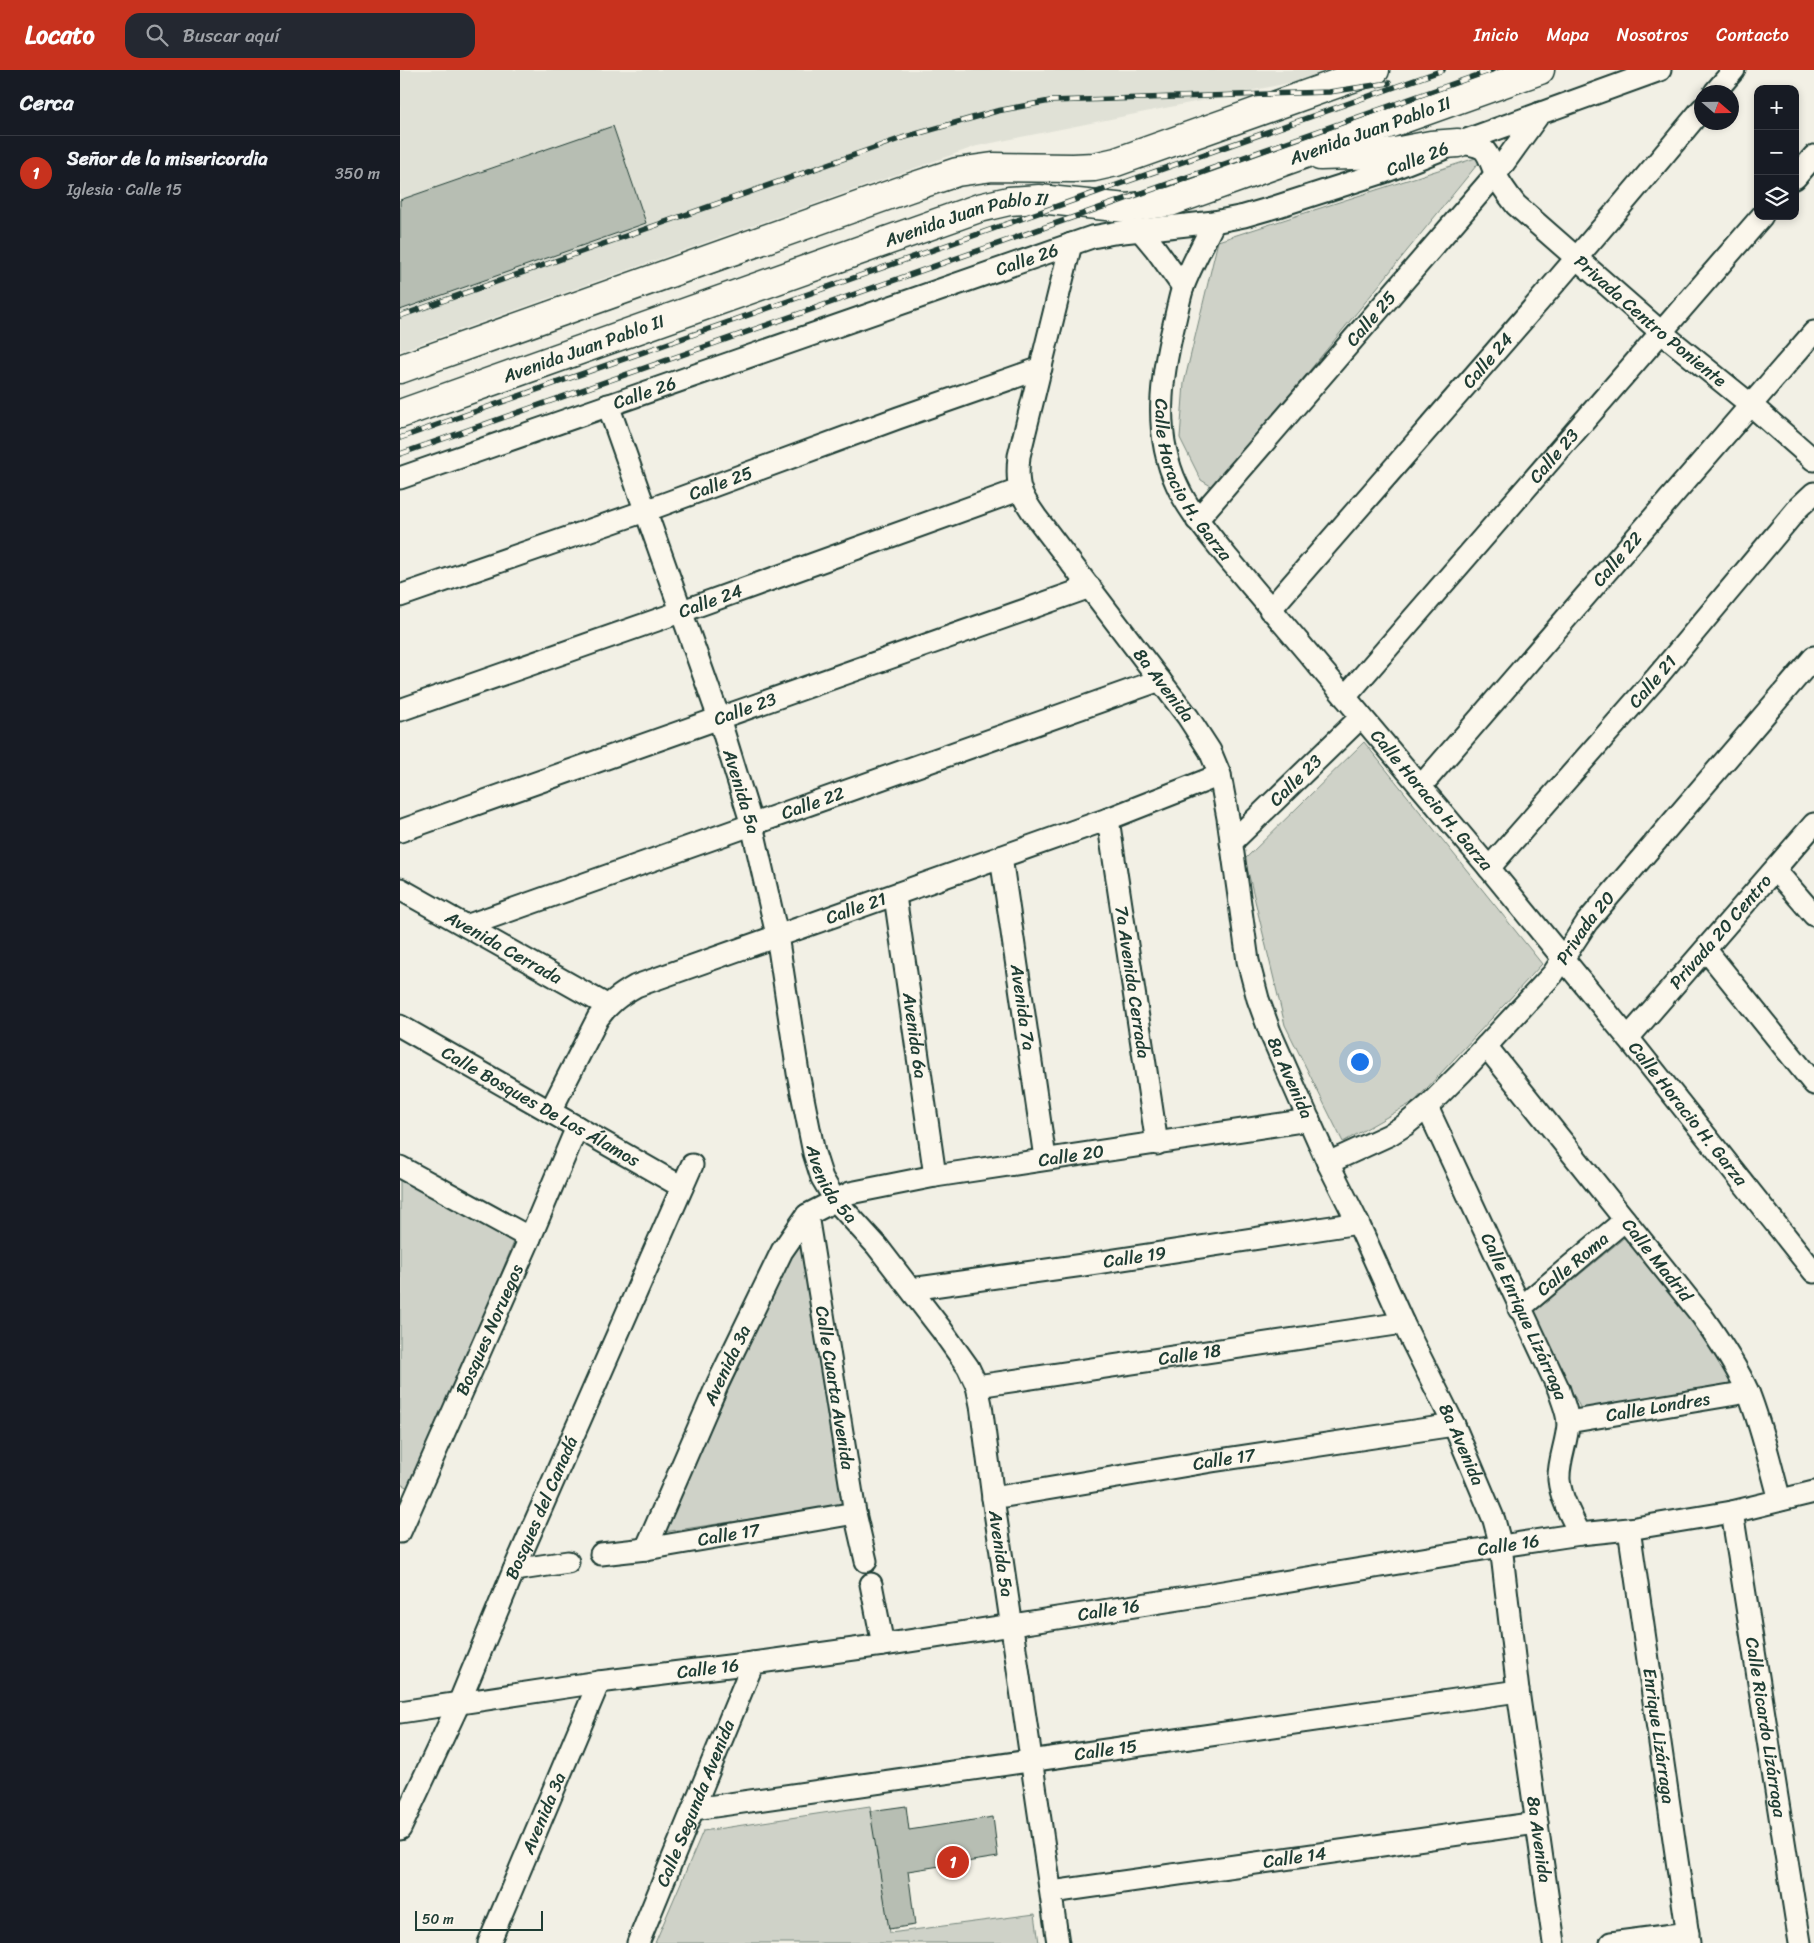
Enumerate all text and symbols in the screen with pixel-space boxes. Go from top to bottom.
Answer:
search box [125,13,475,58]
text: Locato [25,14,95,56]
text: Buscar aquí [183,19,280,52]
text: Inicio [1474,19,1519,51]
text: Mapa [1547,19,1589,51]
text: Nosotros [1617,19,1688,51]
text: Contacto [1716,19,1789,51]
icon: search [143,21,171,49]
text: Cerca [20,84,74,122]
north arrow [1694,85,1739,130]
map controls [1754,85,1799,220]
button: + [1754,85,1799,130]
street label: Avenida Juan Pablo II [1284,87,1456,174]
button: − [1754,130,1799,175]
street label: Calle 26 [1381,132,1454,186]
text: Señor de la misericordia [67,142,268,175]
text: 1 [33,159,39,188]
text: 350 m [335,159,380,188]
text: Iglesia · Calle 15 [67,175,182,204]
button: layers [1754,175,1799,220]
street label: Avenida Juan Pablo II [879,183,1051,257]
street label: Calle 26 [991,234,1063,285]
street label: Privada Centro Poniente [1567,247,1734,396]
street label: Calle 25 [1337,283,1405,354]
street label: Avenida Juan Pablo II [497,305,670,393]
street label: Calle 24 [1454,325,1521,396]
street label: Calle 26 [609,367,681,419]
street label: Calle Horacio H. Garza [1145,398,1241,569]
street label: Calle 23 [1521,421,1587,491]
street label: Calle 25 [684,457,757,510]
street label: Calle 22 [1584,524,1651,594]
street label: Calle 24 [674,575,747,627]
street label: 8a Avenida [1125,641,1203,730]
street label: Calle 21 [1620,647,1685,716]
street label: Calle 23 [709,683,781,735]
street label: Calle Horacio H. Garza [1362,722,1502,879]
street label: Avenida 5a [713,744,770,837]
street label: Calle 23 [1261,746,1330,814]
street label: Calle 22 [777,777,849,829]
street label: Privada 20 Centro [1661,866,1780,997]
street label: Calle 21 [821,883,891,934]
street label: Privada 20 [1547,883,1623,971]
street label: Avenida Cerrada [438,901,568,993]
street label: 7a Avenida Cerrada [1105,904,1160,1061]
street label: Avenida 7a [1001,961,1045,1053]
street label: Avenida 6a [893,989,937,1081]
street label: 8a Avenida [1258,1031,1323,1124]
street label: Calle Horacio H. Garza [1620,1034,1757,1194]
street label: Calle Bosques De Los Álamos [435,1037,647,1176]
your location [1347,1049,1373,1075]
street label: Calle 20 [1036,1135,1106,1176]
street label: Avenida 5a [797,1141,866,1231]
street label: Calle Madrid [1613,1211,1702,1310]
street label: Calle Roma [1529,1224,1616,1304]
street label: Calle Enrique Lizárraga [1472,1227,1577,1405]
street label: Calle 19 [1101,1237,1168,1278]
street label: Bosques Noruegos [446,1258,533,1401]
street label: Calle Cuarta Avenida [806,1303,864,1473]
street label: Avenida 3a [694,1319,760,1411]
street label: Calle 18 [1156,1334,1223,1375]
street label: Calle Londres [1603,1383,1713,1431]
street label: 8a Avenida [1430,1398,1494,1491]
street label: Bosques del Canadá [496,1431,587,1585]
street label: Calle 17 [1190,1439,1259,1480]
street label: Avenida 5a [979,1507,1023,1599]
street label: Calle 17 [695,1513,764,1556]
street label: Calle 16 [1475,1524,1542,1566]
street label: Calle 16 [1075,1589,1142,1631]
street label: Calle Ricardo Lizárraga [1736,1635,1796,1821]
street label: Calle 16 [675,1649,741,1688]
street label: Enrique Lizárraga [1633,1666,1685,1806]
street label: Calle Segunda Avenida [647,1714,744,1892]
street label: Calle 15 [1072,1730,1139,1770]
street label: Avenida 3a [512,1767,575,1860]
street label: 8a Avenida [1517,1794,1561,1885]
street label: Calle 14 [1261,1837,1328,1878]
pin: 1 [937,1843,969,1881]
text: 50 m [422,1907,454,1932]
scale bar [415,1908,542,1931]

